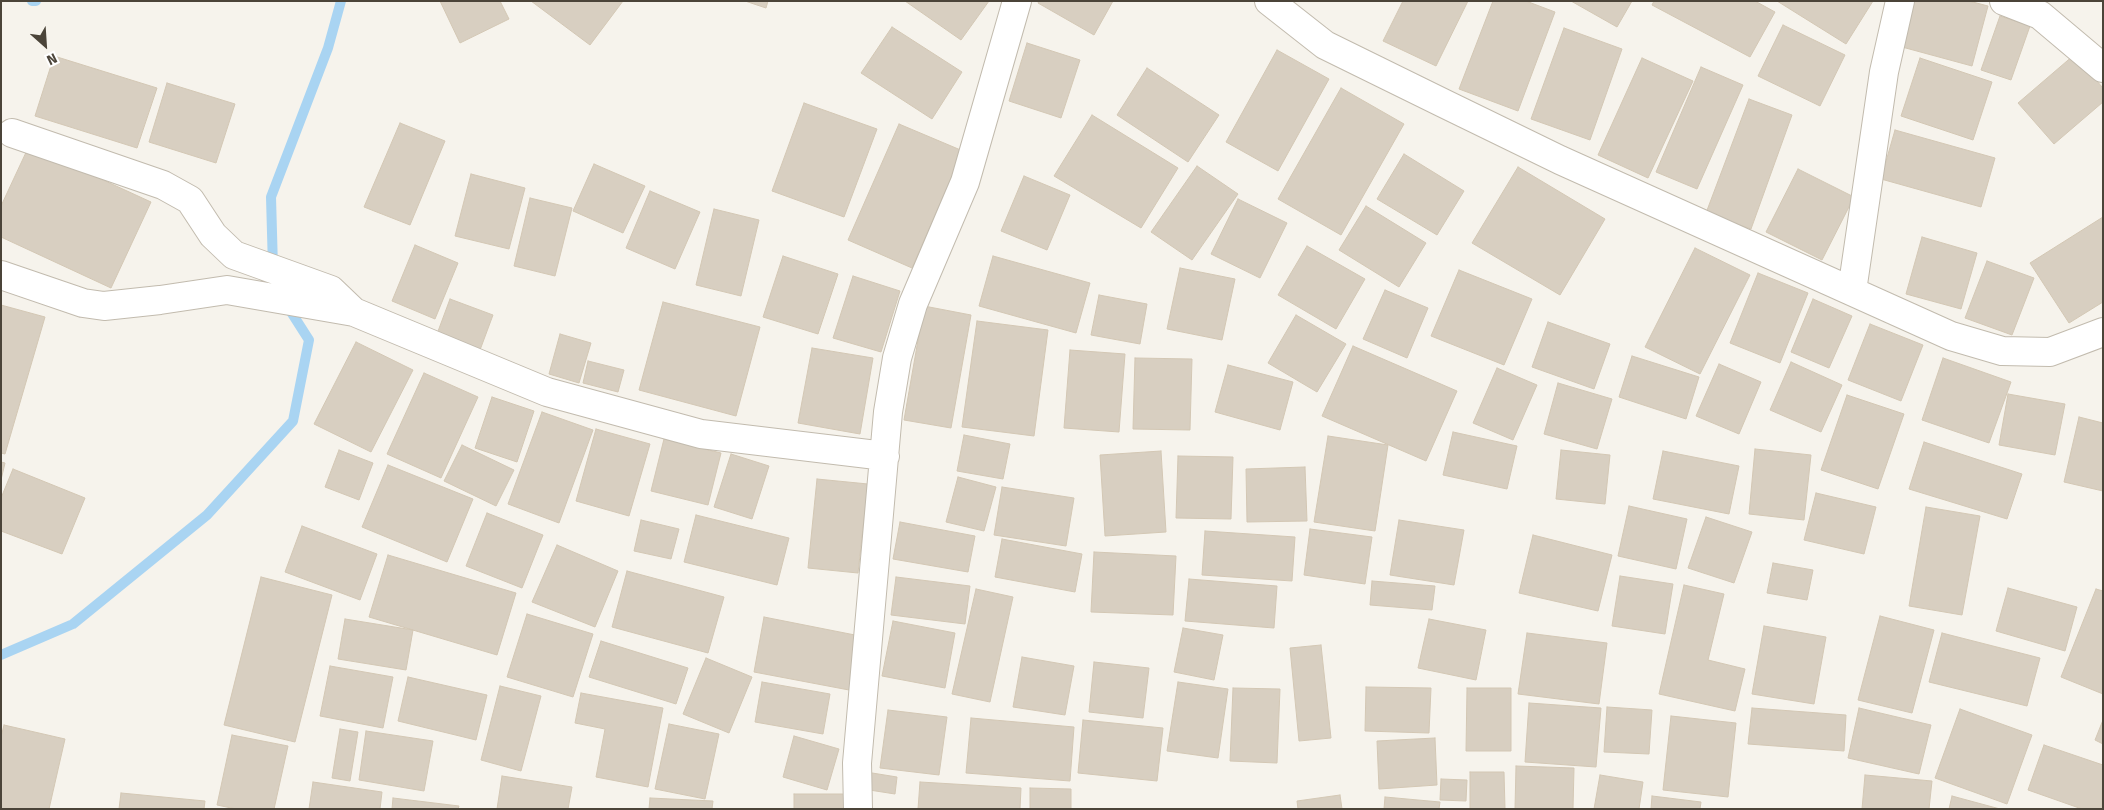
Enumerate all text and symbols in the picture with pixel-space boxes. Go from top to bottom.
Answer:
north arrow [20,20,70,70]
text: N [44,49,60,69]

